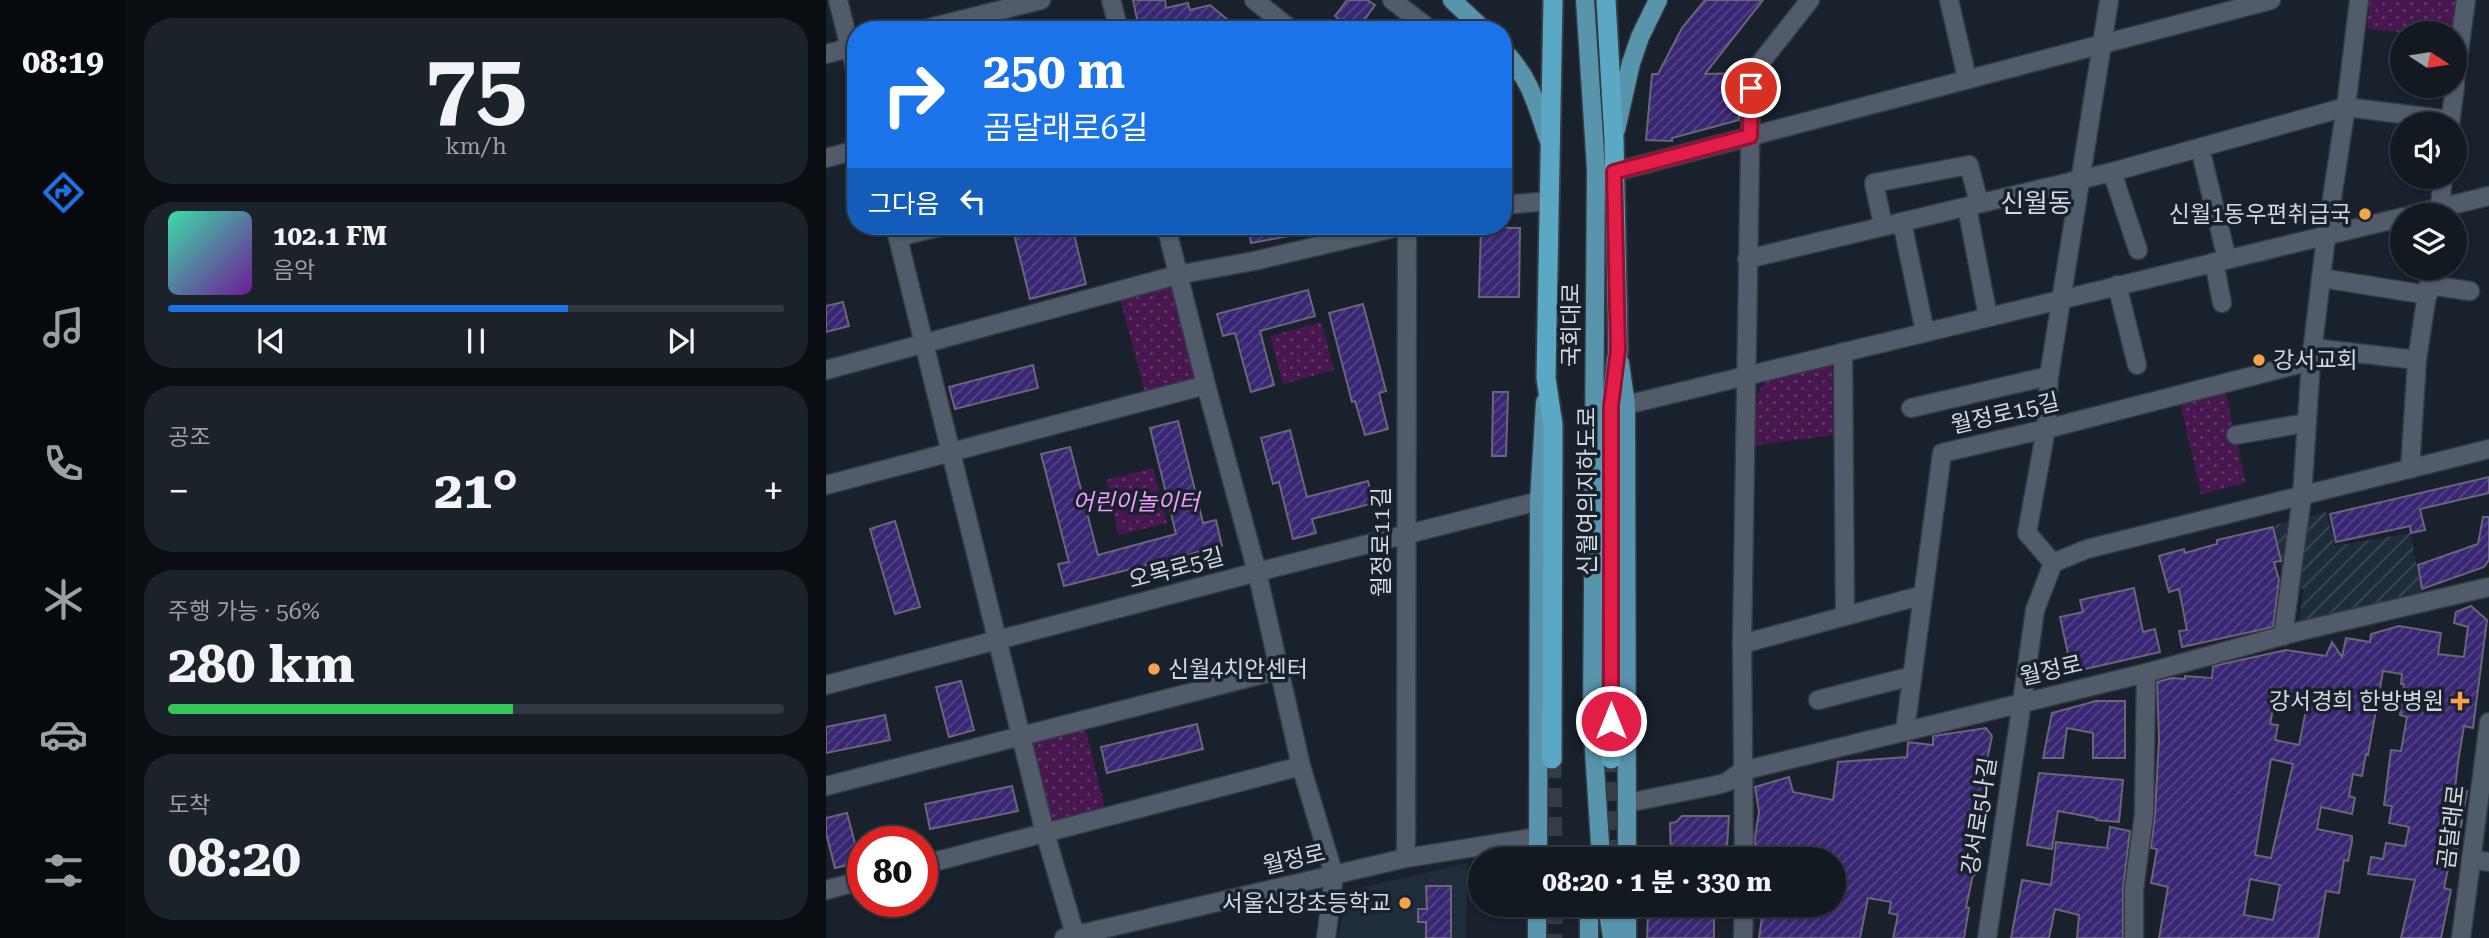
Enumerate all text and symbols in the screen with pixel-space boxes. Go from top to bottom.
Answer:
north arrow [2390,21,2468,98]
map controls [2390,21,2467,280]
text: 75 [425,34,527,140]
text: 08:19 [22,43,104,81]
text: 250 m [983,43,1125,100]
icon: right [868,49,959,140]
pin [1721,58,1781,118]
icon: arrive [1732,69,1770,107]
text: 곰달래로6길 [983,109,1148,147]
button: sound [2390,112,2467,189]
text: km/h [445,133,507,160]
icon: directions [39,168,88,217]
icon: left [954,182,992,220]
district label: 신월동 [2000,188,2072,218]
text: 그다음 [868,189,940,219]
place label: 신월1동우편취급국 [2169,201,2351,228]
button: layers [2390,203,2467,280]
marker: 신월1동우편취급국 [2357,206,2373,222]
text: 102.1 FM [273,221,387,251]
text: 음악 [273,257,315,284]
street label: 국회대로 [1558,283,1585,367]
icon: music [39,303,88,352]
icon: previous [252,322,290,360]
icon: pause [457,322,495,360]
icon: next [662,322,700,360]
place label: 강서교회 [2273,347,2358,374]
marker: 강서교회 [2251,352,2267,368]
street label: 월정로15길 [1948,388,2062,439]
street label: 신월여의지하도로 [1574,406,1601,576]
text: 공조 [168,424,210,451]
icon: phone [39,439,88,488]
text: 21° [434,460,518,521]
text: − [168,469,189,513]
text: + [763,469,784,513]
street label: 월정로11길 [1368,487,1395,597]
park label: 어린이놀이터 [1073,489,1202,516]
street label: 오목로5길 [1126,543,1227,594]
icon: climate [39,575,88,624]
text: 주행 가능 · 56% [168,598,320,625]
text: 280 km [168,634,355,695]
street label: 월정로 [2017,650,2085,691]
place label: 신월4치안센터 [1168,656,1308,683]
marker: 신월4치안센터 [1146,661,1162,677]
position arrow [1574,684,1648,758]
place label: 강서경희 한방병원 [2269,688,2444,715]
marker: 강서경희 한방병원 [2450,691,2470,711]
icon: car [39,710,88,759]
street label: 강서로5나길 [1957,755,2002,877]
street label: 곰달래로 [2433,783,2470,871]
text: 도착 [168,792,210,819]
speed limit sign: 80 [847,826,938,917]
text: 08:20 [168,828,301,889]
street label: 월정로 [1260,839,1328,880]
icon: filters [39,846,88,895]
text: 08:20 · 1 분 · 330 m [1542,867,1772,897]
place label: 서울신강초등학교 [1222,890,1391,917]
marker: 서울신강초등학교 [1397,895,1413,911]

